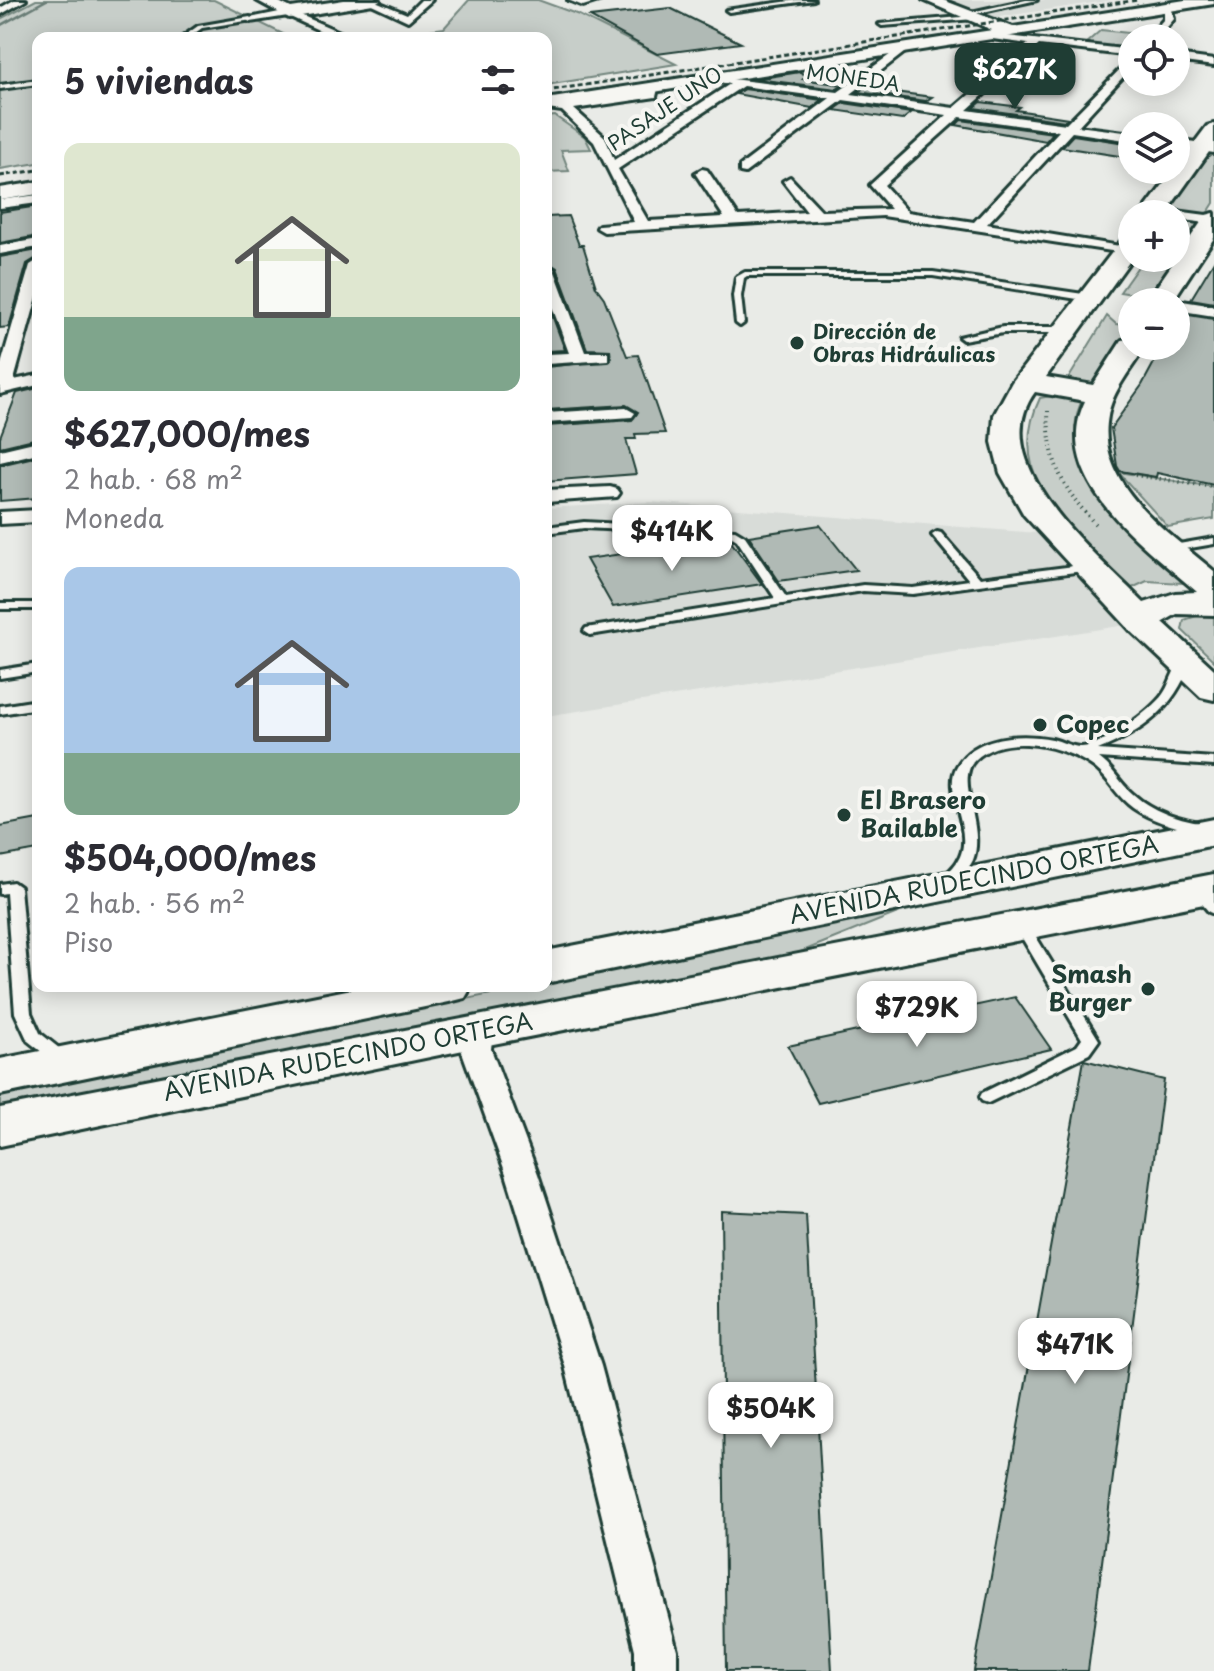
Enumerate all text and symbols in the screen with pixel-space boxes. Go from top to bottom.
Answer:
map controls [1118,24,1190,360]
button: locate [1118,24,1190,96]
pin: $627K [959,43,1071,111]
text: $627K [973,49,1057,88]
text: 5 viviendas [64,54,254,106]
street label: MONEDA [804,56,902,98]
icon: filters [476,58,520,102]
street label: PASAJE UNO [601,59,728,158]
button: layers [1118,112,1190,184]
icon: home [220,195,364,339]
button: + [1118,200,1190,272]
button: − [1118,288,1190,360]
place label: Dirección de Obras Hidráulicas [813,316,996,369]
marker: Dirección de Obras Hidráulicas [788,334,806,352]
text: $627,000/mes [64,407,310,459]
text: 2 hab. · 68 m² [64,459,243,498]
text: Moneda [64,498,164,537]
pin: $414K [616,505,728,573]
text: $414K [630,511,714,550]
icon: home [220,619,364,763]
place label: Copec [1056,705,1129,741]
marker: Copec [1031,716,1049,734]
place label: El Brasero Bailable [860,781,986,845]
marker: El Brasero Bailable [835,806,853,824]
street label: AVENIDA RUDECINDO ORTEGA [786,825,1161,932]
text: $504,000/mes [64,831,316,883]
text: 2 hab. · 56 m² [64,883,246,922]
text: Piso [64,922,113,961]
place label: Smash Burger [1048,955,1133,1019]
marker: Smash Burger [1139,980,1157,998]
pin: $729K [861,981,973,1049]
text: $729K [875,987,959,1026]
street label: AVENIDA RUDECINDO ORTEGA [160,1002,535,1109]
pin: $471K [1019,1318,1131,1386]
text: $471K [1036,1324,1114,1363]
pin: $504K [715,1382,827,1450]
text: $504K [726,1388,816,1427]

